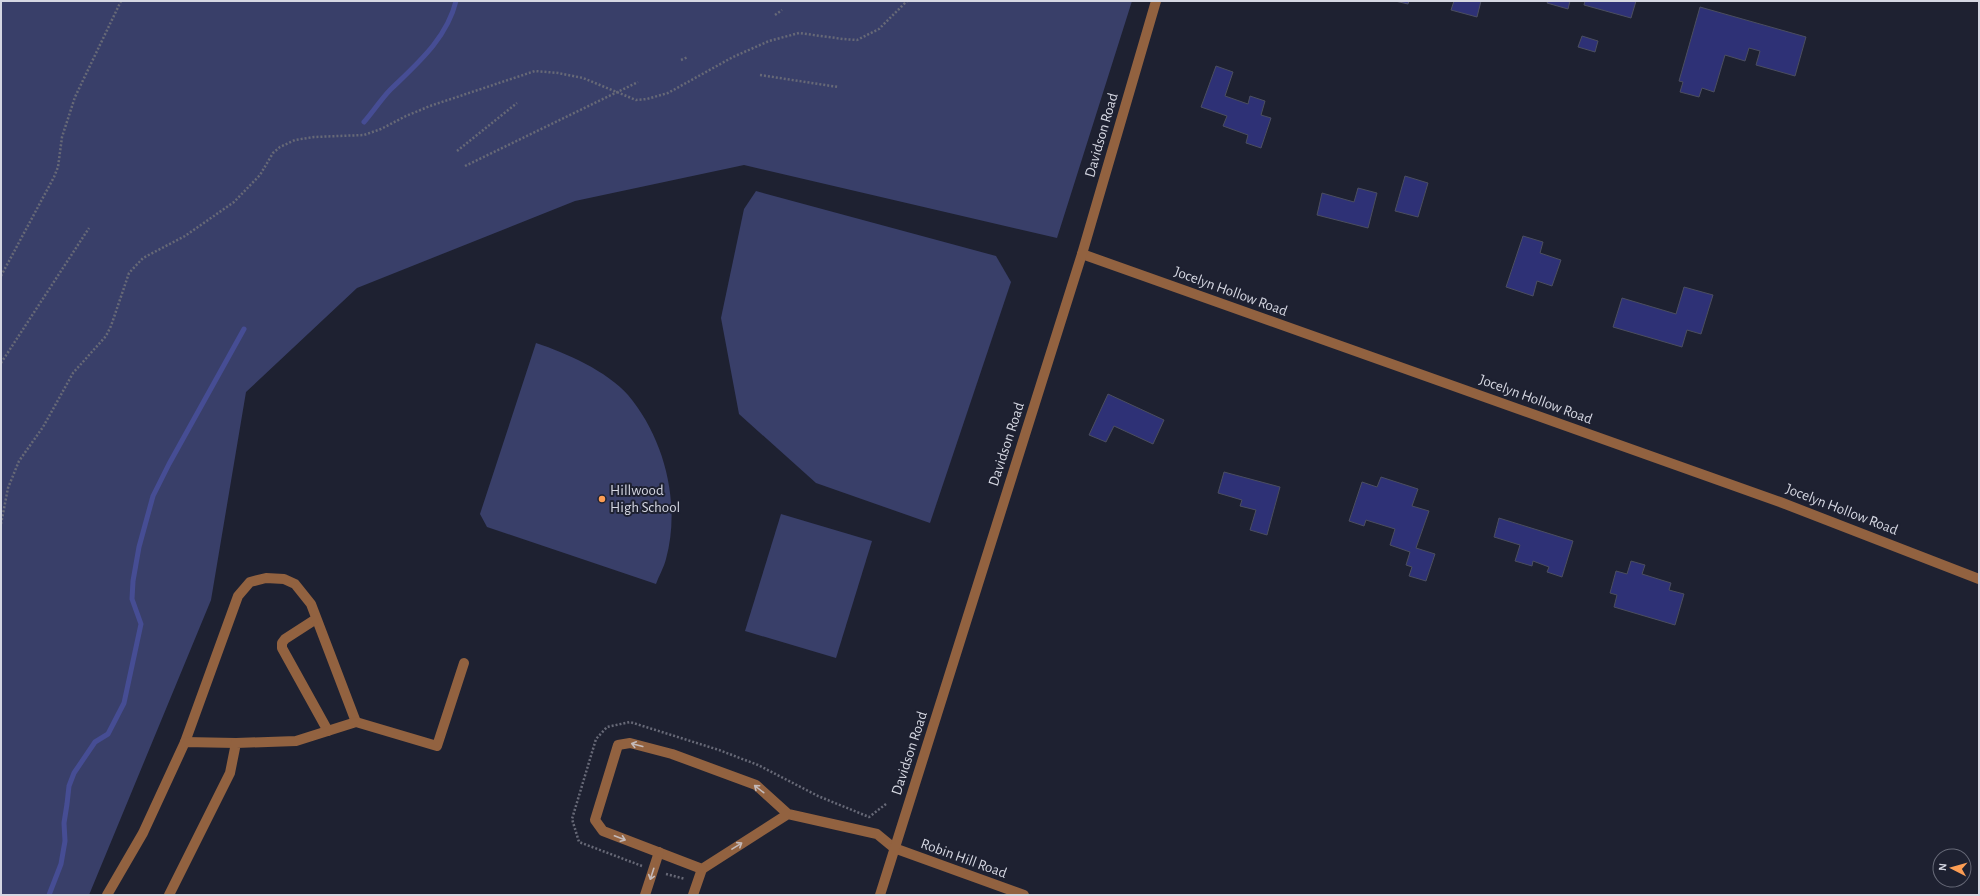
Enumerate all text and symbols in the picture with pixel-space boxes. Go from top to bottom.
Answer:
street label: Davidson Road [1082,91,1121,179]
street label: Jocelyn Hollow Road [1172,264,1290,319]
street label: Jocelyn Hollow Road [1477,372,1595,427]
street label: Davidson Road [986,400,1027,488]
street label: Jocelyn Hollow Road [1784,481,1900,538]
place label: Hillwood High School [610,483,680,515]
marker: Hillwood High School [597,494,607,504]
street label: Davidson Road [889,709,930,797]
one-way arrow [631,740,644,748]
one-way arrow [753,784,764,793]
one-way arrow [613,834,625,842]
street label: Robin Hill Road [919,836,1009,881]
one-way arrow [732,842,743,851]
north arrow [1932,848,1972,888]
text: N [1937,863,1948,871]
one-way arrow [647,867,655,879]

